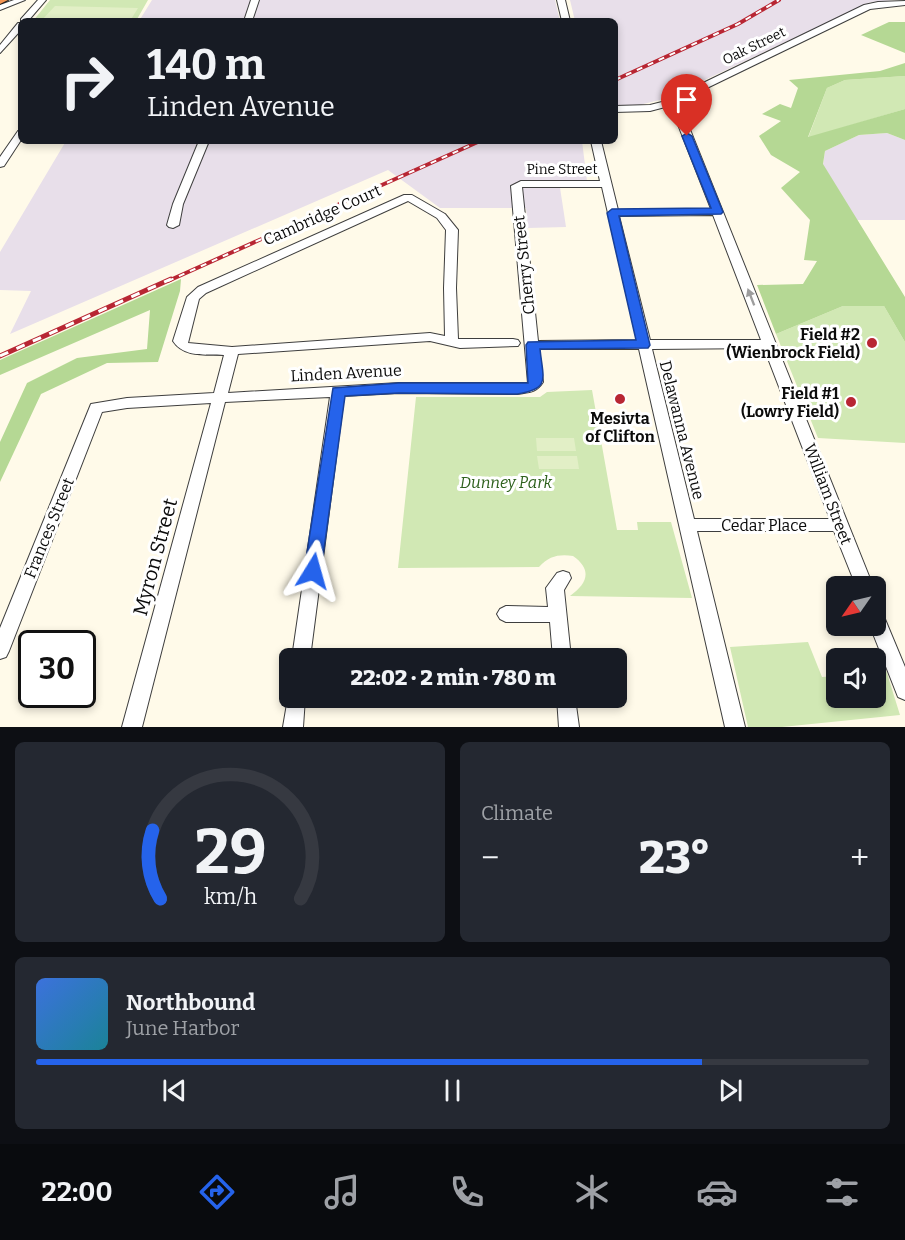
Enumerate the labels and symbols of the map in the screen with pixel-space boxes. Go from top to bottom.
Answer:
street label: Oak Street [720,23,788,69]
pin [661,74,712,136]
street label: Pine Street [526,161,598,178]
street label: Cambridge Court [260,180,384,249]
street label: Cherry Street [509,214,539,315]
one-way arrow [746,288,756,306]
place label: Field #2 (Wienbrock Field) [726,325,860,362]
marker: Field #2 (Wienbrock Field) [865,336,879,350]
street label: Delawanna Avenue [656,359,708,501]
street label: Linden Avenue [290,361,402,385]
place label: Field #1 (Lowry Field) [741,384,839,421]
marker: Mesivta of Clifton [613,392,627,406]
marker: Field #1 (Lowry Field) [844,395,858,409]
place label: Mesivta of Clifton [585,409,656,446]
street label: William Street [800,441,856,547]
park label: Dunney Park [460,473,553,492]
street label: Frances Street [20,475,78,581]
street label: Myron Street [128,496,182,618]
street label: Cedar Place [721,516,807,535]
position arrow [281,539,345,603]
north arrow [826,576,886,636]
speed limit sign: 30 [18,630,96,708]

